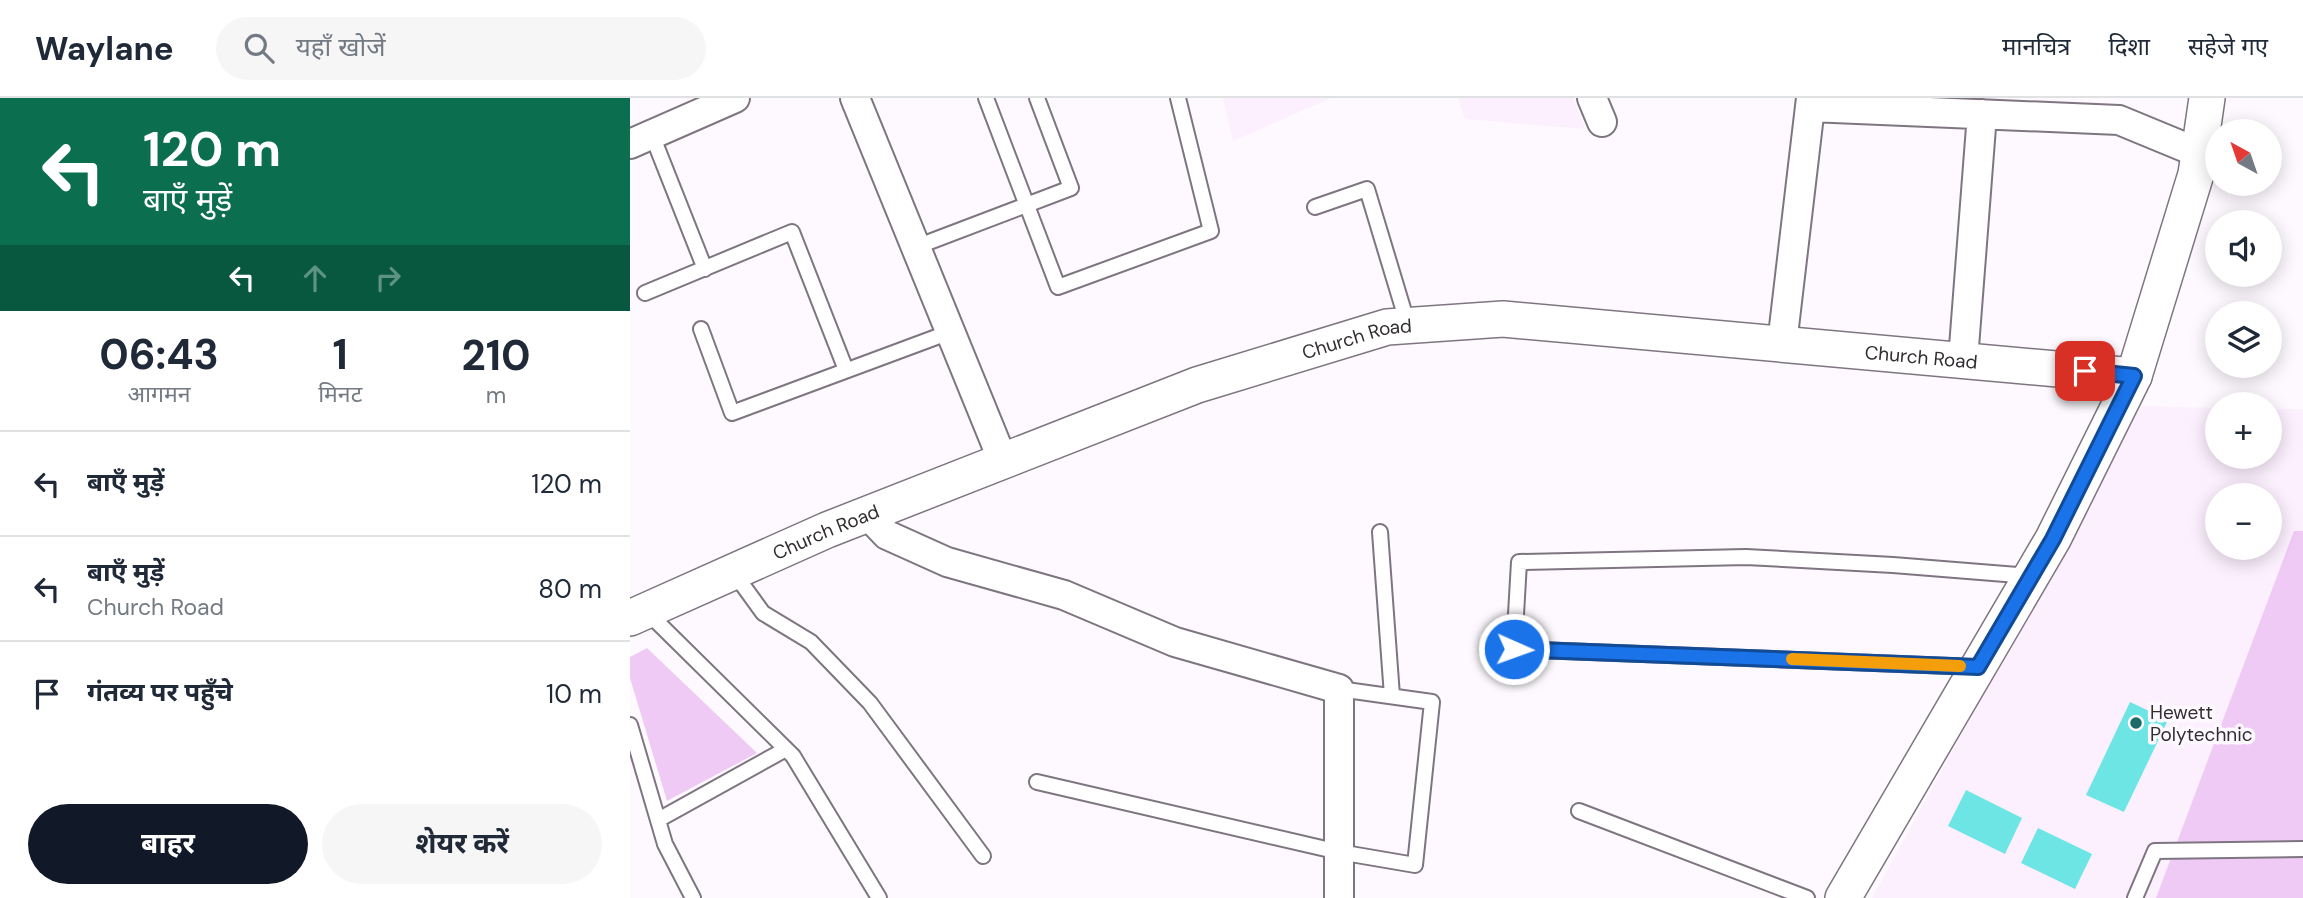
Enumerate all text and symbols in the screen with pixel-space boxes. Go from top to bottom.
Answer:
search box [216,17,706,80]
text: Waylane [35,27,174,70]
icon: search [240,29,278,67]
text: यहाँ खोजें [296,30,386,64]
text: मानचित्र [2002,31,2071,62]
text: दिशा [2109,31,2150,62]
text: सहेजे गए [2188,31,2268,62]
text: 120 m [143,117,281,181]
north arrow [2205,119,2282,196]
map controls [2205,119,2282,560]
icon: left [28,126,119,217]
text: बाएँ मुड़ें [143,179,232,221]
button: sound [2205,210,2282,287]
icon: left [223,259,261,297]
icon: ahead [296,259,334,297]
icon: right [369,259,407,297]
button: layers [2205,301,2282,378]
street label: Church Road [1299,313,1413,365]
text: 06:43 [99,327,219,382]
text: 1 [333,327,348,382]
text: 210 [462,328,531,383]
street label: Church Road [1864,339,1979,374]
pin [2055,341,2115,401]
icon: arrive [2066,352,2104,390]
text: आगमन [128,379,191,409]
text: मिनट [318,379,362,409]
text: m [486,380,506,410]
button: + [2205,392,2282,469]
icon: left [28,465,66,503]
text: बाएँ मुड़ें [87,465,164,499]
text: 120 m [531,467,602,501]
button: − [2205,483,2282,560]
street label: Church Road [769,498,883,565]
text: बाएँ मुड़ें [87,555,164,589]
icon: left [28,570,66,608]
text: 80 m [538,572,602,606]
text: Church Road [87,592,224,622]
position arrow [1477,612,1551,686]
icon: arrive [28,675,66,713]
text: गंतव्य पर पहुँचे [87,675,233,709]
text: 10 m [546,677,602,711]
place label: Hewett Polytechnic [2150,700,2253,747]
marker: Hewett Polytechnic [2128,715,2144,731]
button: बाहर [28,804,308,884]
button: शेयर करें [322,804,602,884]

